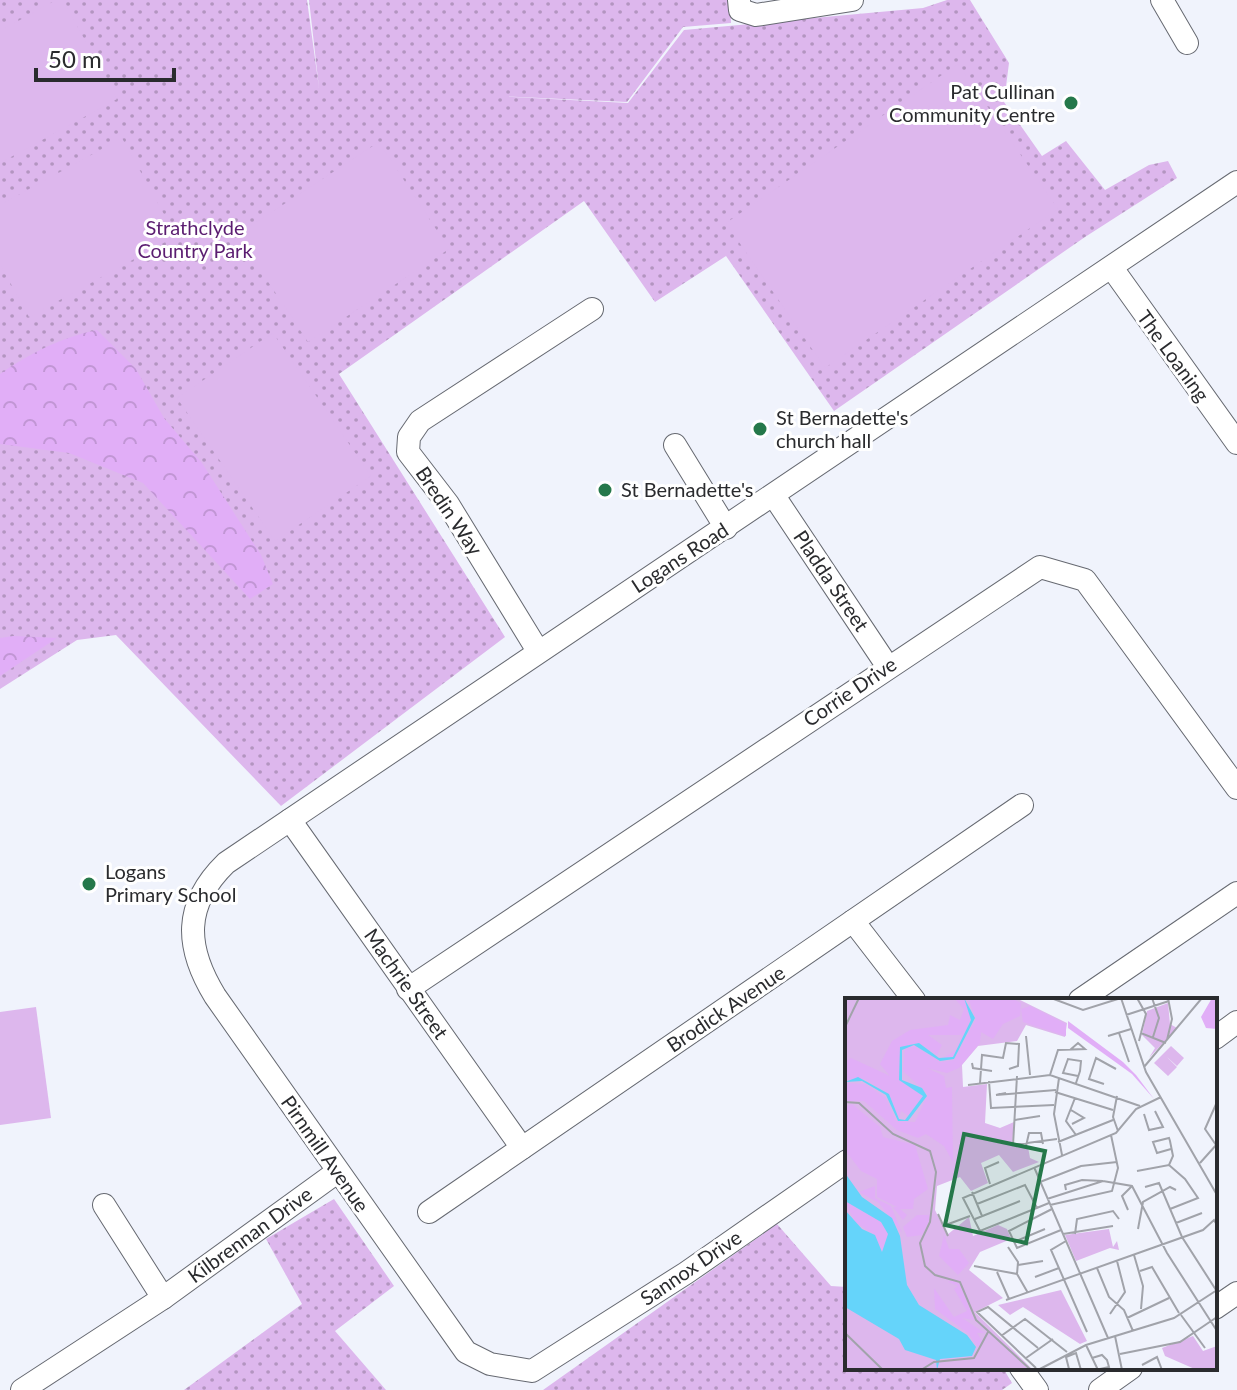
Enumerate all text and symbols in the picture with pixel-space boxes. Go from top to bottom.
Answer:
scale bar [36,32,174,82]
text: 50 m [48,44,102,73]
place label: Pat Cullinan Community Centre [889,79,1055,126]
marker: Pat Cullinan Community Centre [1062,94,1080,112]
park label: Strathclyde Country Park [137,215,253,262]
street label: The Loaning [1133,305,1215,406]
place label: St Bernadette's church hall [776,405,909,452]
marker: St Bernadette's church hall [751,420,769,438]
street label: Bredin Way [411,462,489,560]
place label: St Bernadette's [621,477,754,501]
marker: St Bernadette's [596,481,614,499]
street label: Logans Road [627,517,732,597]
street label: Pladda Street [789,525,874,636]
street label: Corrie Drive [798,651,901,731]
place label: Logans Primary School [105,859,236,906]
marker: Logans Primary School [80,875,98,893]
street label: Machrie Street [360,924,454,1043]
street label: Brodick Avenue [662,960,789,1057]
inset map [845,998,1217,1370]
street label: Pirnmill Avenue [277,1091,375,1216]
street label: Kilbrennan Drive [183,1181,316,1287]
street label: Sannox Drive [635,1225,745,1310]

